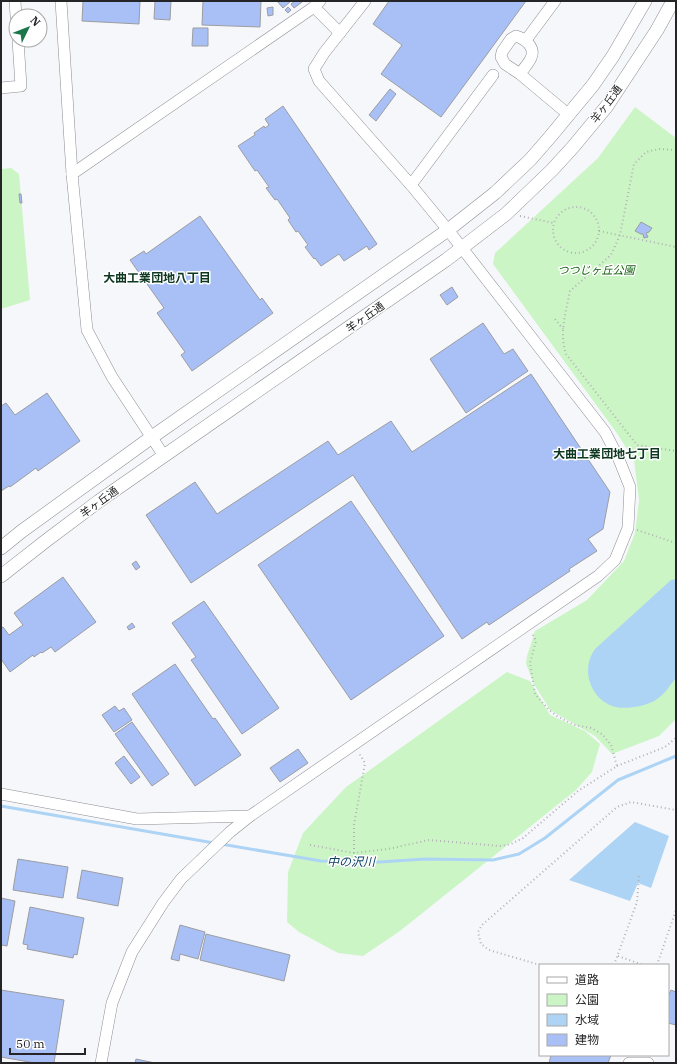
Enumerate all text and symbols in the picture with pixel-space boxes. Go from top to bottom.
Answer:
north arrow [8,8,48,48]
text: N [27,13,44,29]
street label: 羊ヶ丘通 [587,82,625,126]
park label: つつじヶ丘公園 [558,263,636,277]
district label: 大曲工業団地八丁目 [103,270,211,285]
street label: 羊ヶ丘通 [343,299,387,335]
district label: 大曲工業団地七丁目 [553,446,661,461]
street label: 羊ヶ丘通 [77,483,121,521]
water label: 中の沢川 [327,854,377,869]
legend [539,964,669,1056]
text: 道路 [575,972,599,987]
text: 公園 [575,992,599,1007]
text: 水域 [575,1012,599,1027]
scale bar [10,1030,85,1056]
text: 建物 [575,1032,599,1047]
text: 50 m [16,1036,45,1051]

